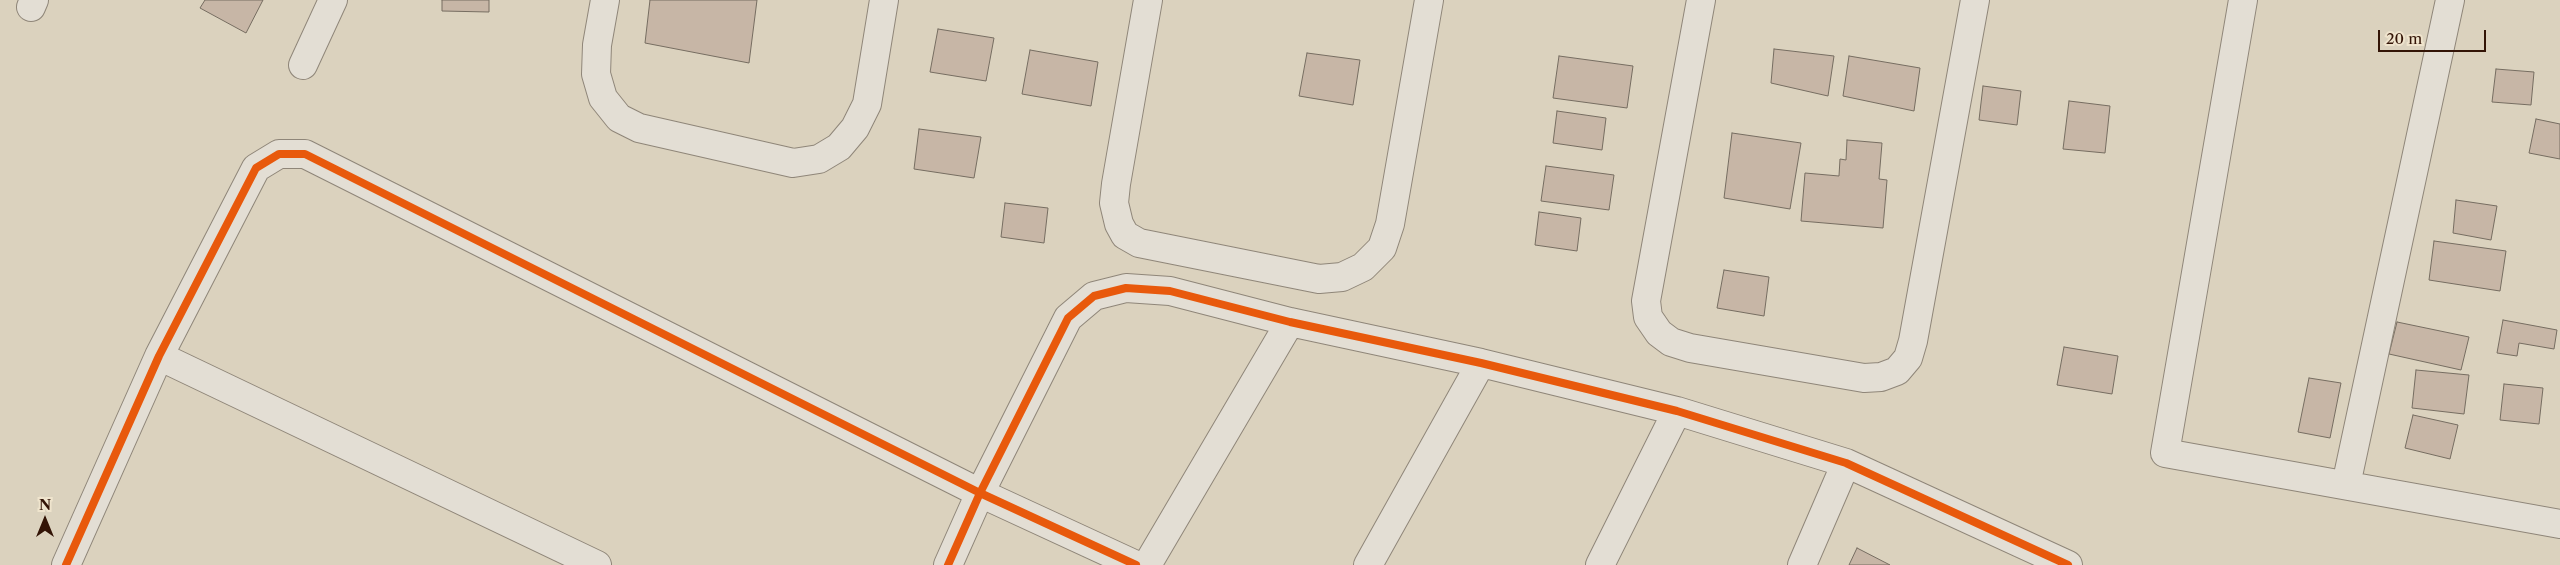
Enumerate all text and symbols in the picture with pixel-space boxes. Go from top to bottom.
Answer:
scale bar [2380,20,2488,52]
text: 20 m [2386,29,2422,48]
north arrow [20,495,70,545]
text: N [39,496,51,514]

